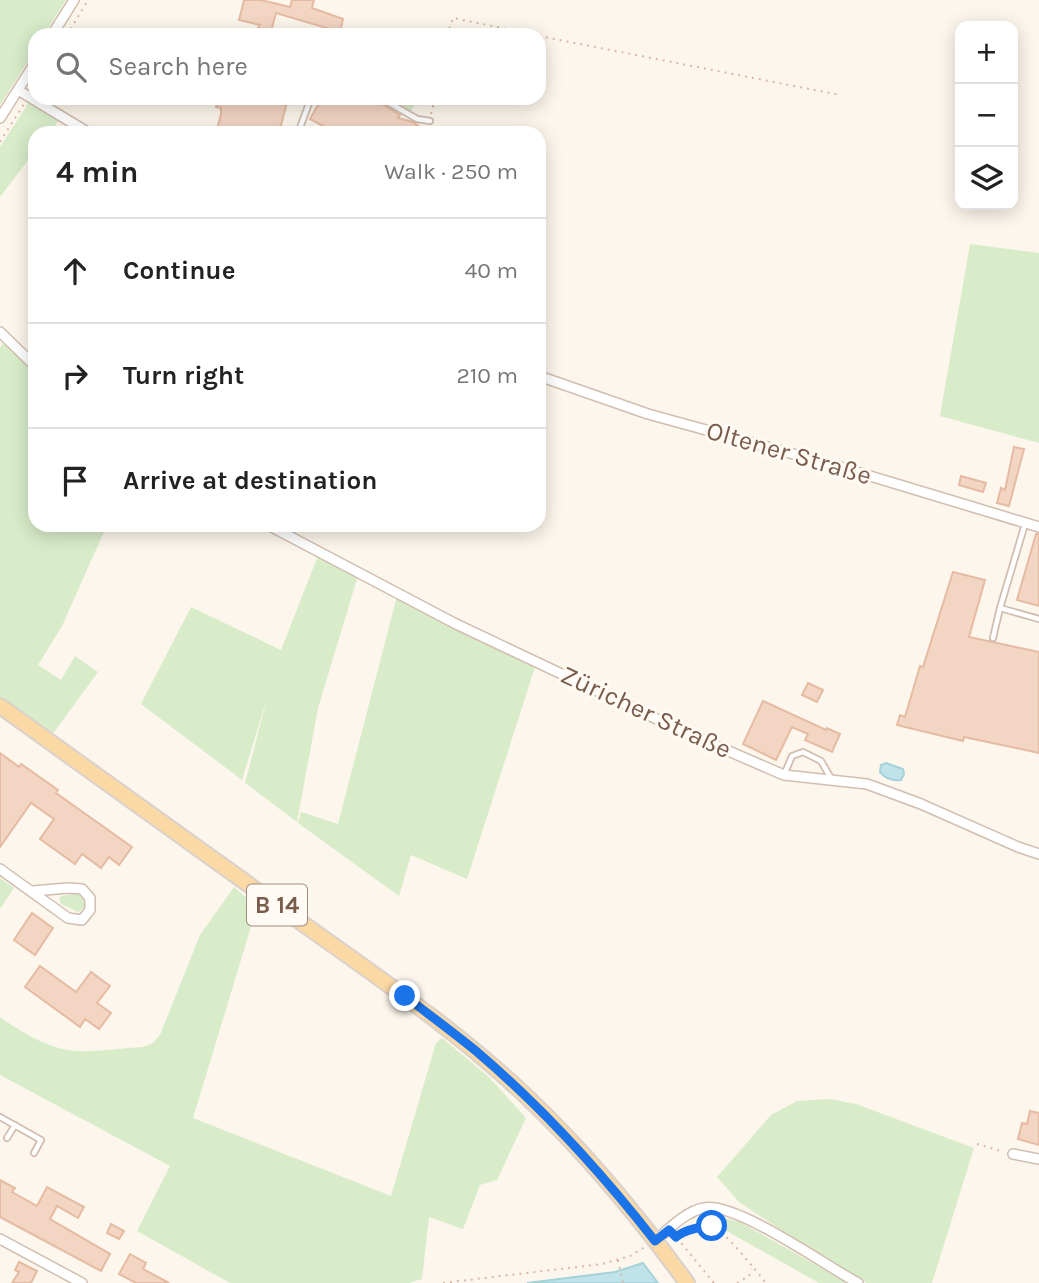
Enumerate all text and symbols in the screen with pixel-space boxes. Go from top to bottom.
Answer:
map controls [955,21,1018,210]
button: + [955,21,1018,84]
search box [28,28,546,105]
icon: search [52,48,90,86]
text: Search here [108,51,248,82]
button: − [955,84,1018,147]
button: layers [955,147,1018,210]
text: 4 min [56,154,138,190]
text: Walk · 250 m [384,158,518,185]
icon: ahead [56,252,94,290]
text: Continue [123,255,235,286]
text: 40 m [465,257,518,284]
icon: right [56,357,94,395]
text: Turn right [123,360,244,391]
text: 210 m [456,362,518,389]
street label: Oltener Straße [703,415,875,491]
icon: arrive [56,462,94,500]
text: Arrive at destination [123,465,377,496]
street label: Züricher Straße [556,659,736,765]
road number: B 14 [247,884,307,925]
route end [389,980,420,1011]
route start [696,1210,727,1241]

